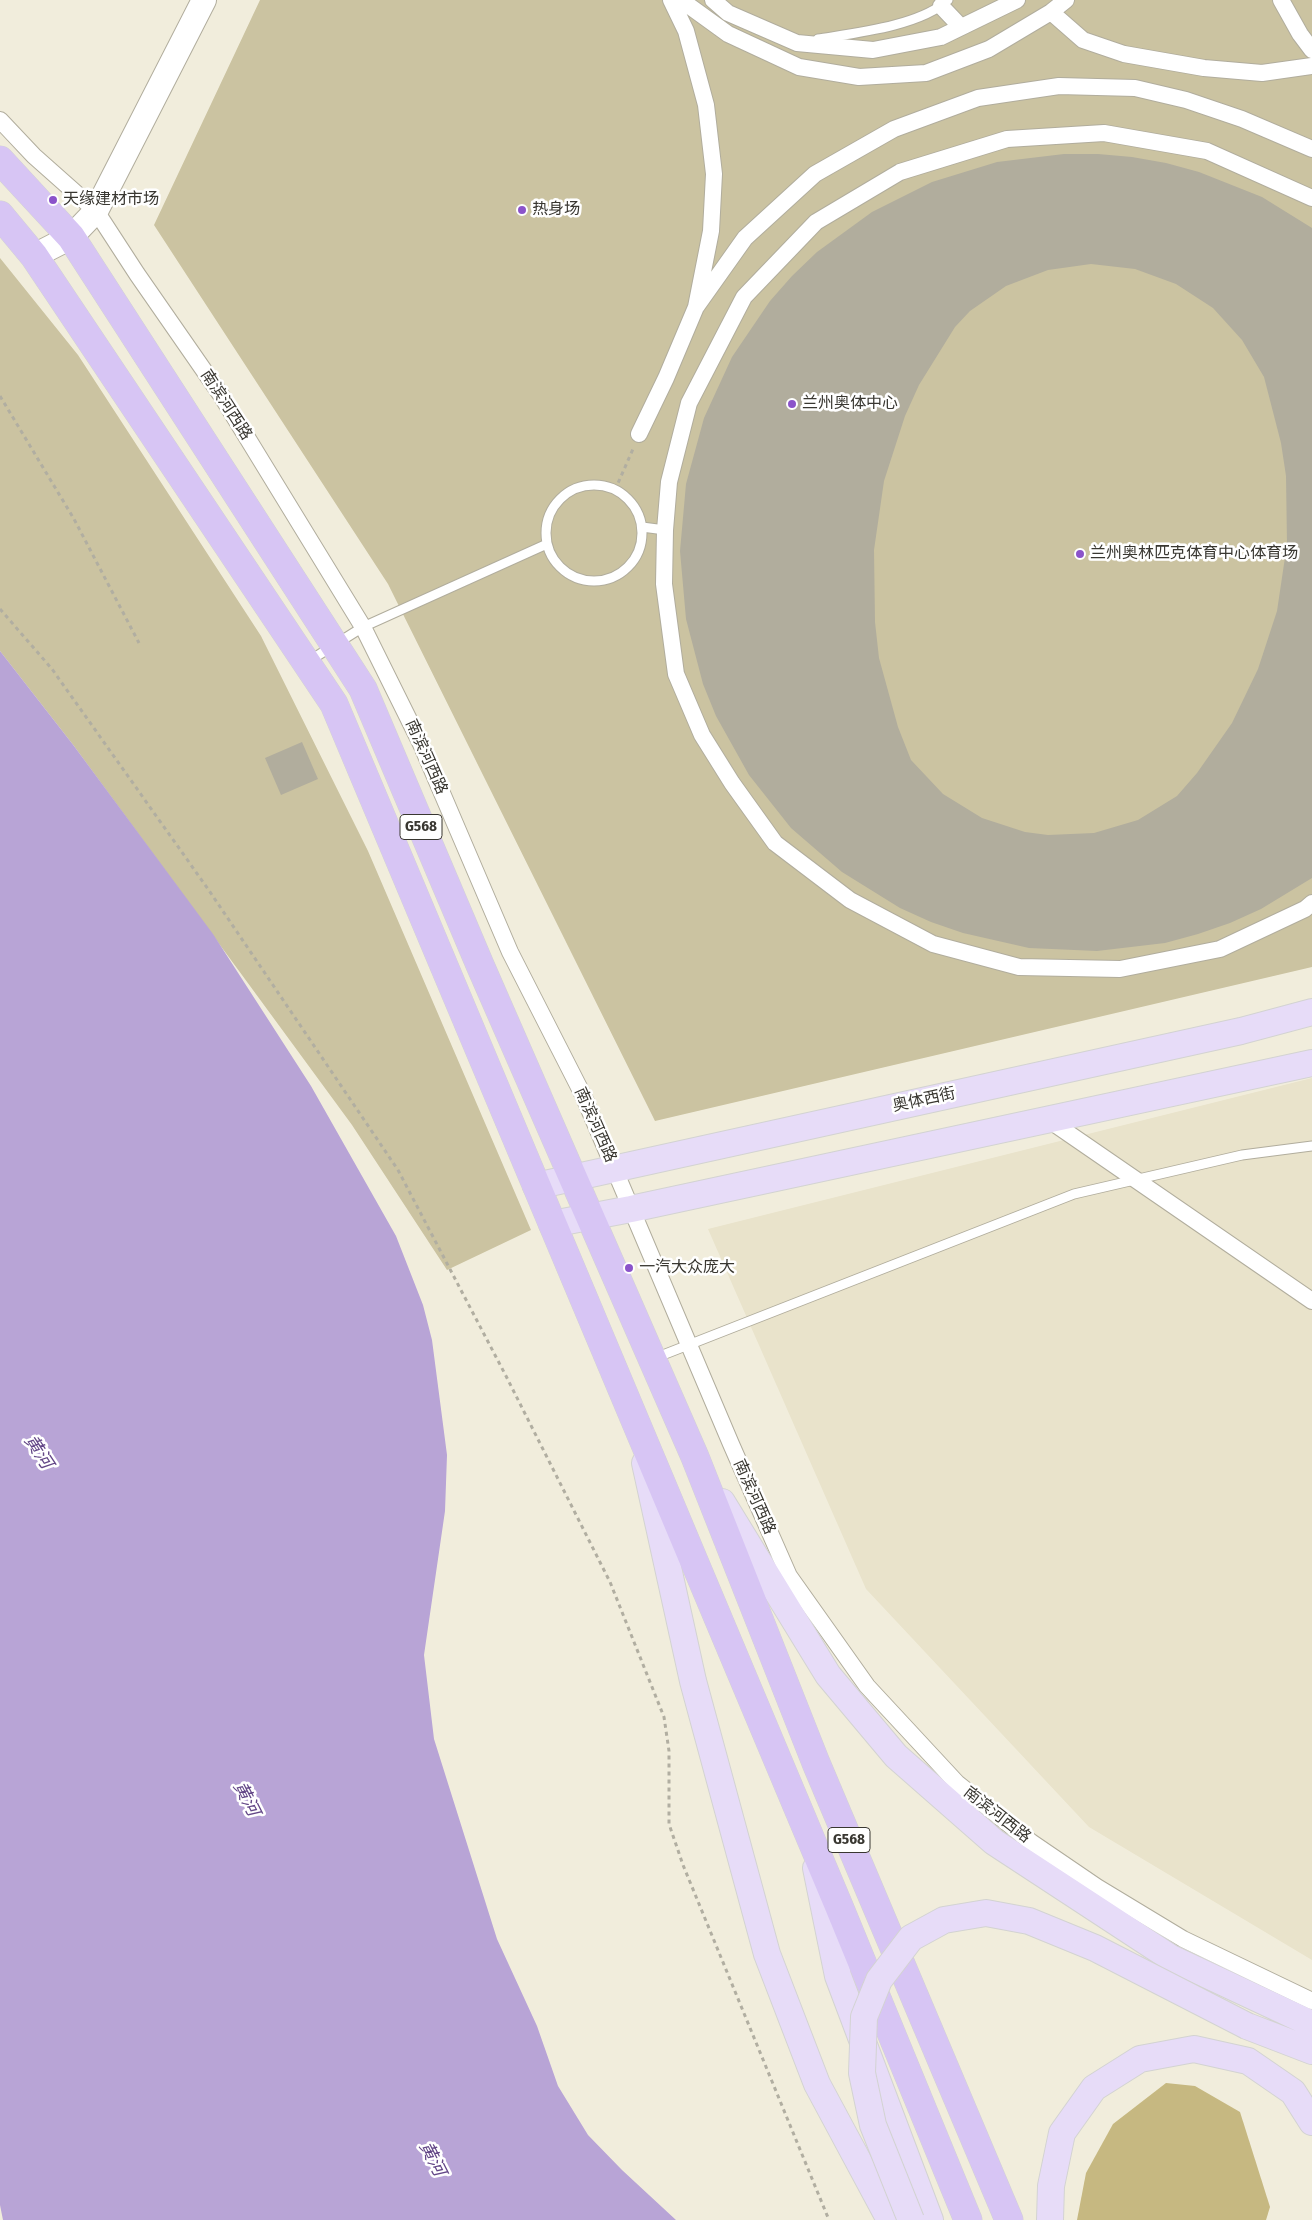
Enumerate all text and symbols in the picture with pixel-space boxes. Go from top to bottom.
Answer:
place label: 天缘建材市场 [63,190,159,210]
marker: 天缘建材市场 [47,194,59,206]
place label: 热身场 [532,200,580,220]
marker: 热身场 [516,204,528,216]
street label: 南滨河西路 [196,366,256,444]
place label: 兰州奥体中心 [802,394,898,414]
marker: 兰州奥体中心 [786,398,798,410]
place label: 兰州奥林匹克体育中心体育场 [1090,544,1298,564]
marker: 兰州奥林匹克体育中心体育场 [1074,548,1086,560]
street label: 南滨河西路 [401,717,451,797]
road number: G568 [400,814,442,840]
street label: 奥体西街 [891,1084,957,1116]
street label: 南滨河西路 [570,1085,620,1165]
place label: 一汽大众庞大 [639,1258,735,1278]
marker: 一汽大众庞大 [623,1262,635,1274]
water label: 黄河 [19,1431,57,1473]
street label: 南滨河西路 [729,1457,779,1537]
water label: 黄河 [228,1778,264,1820]
street label: 南滨河西路 [960,1783,1034,1847]
road number: G568 [828,1828,870,1852]
water label: 黄河 [414,2138,450,2180]

